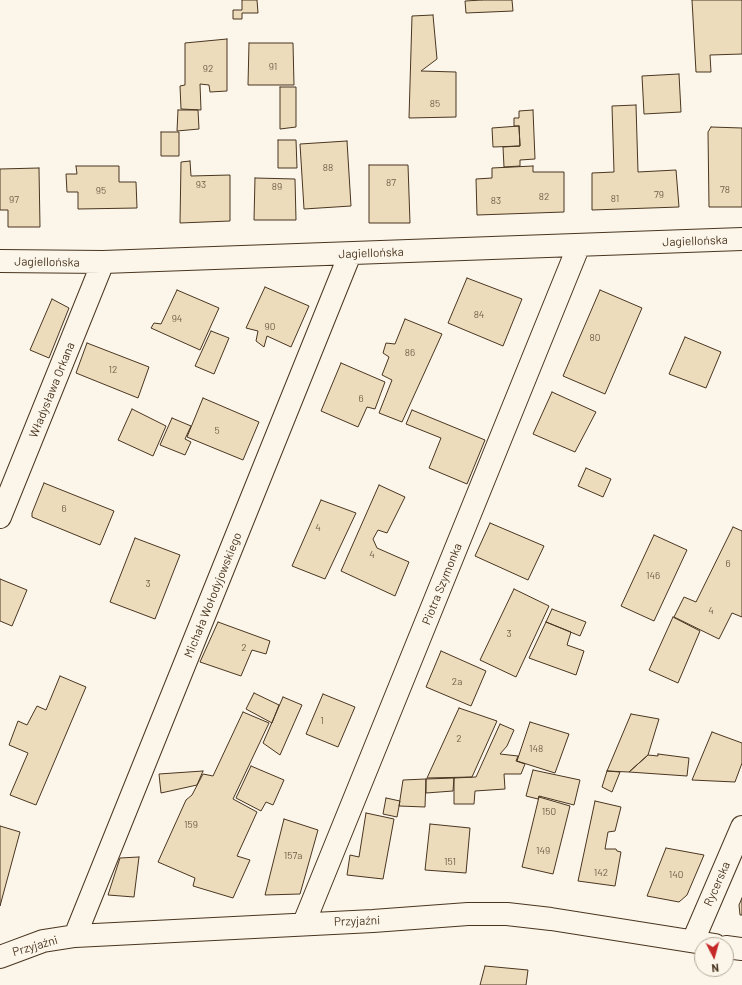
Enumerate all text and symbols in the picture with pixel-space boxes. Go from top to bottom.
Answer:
house number: 91 [269,61,277,73]
house number: 92 [203,63,213,75]
house number: 85 [430,98,440,110]
house number: 88 [323,162,333,174]
house number: 87 [386,177,396,189]
house number: 93 [196,179,206,191]
house number: 89 [272,181,282,193]
house number: 78 [720,184,730,196]
house number: 95 [96,185,106,197]
house number: 79 [654,189,664,201]
house number: 82 [539,191,549,203]
house number: 81 [611,193,619,205]
house number: 97 [9,194,19,206]
house number: 83 [491,195,501,207]
street label: Jagiellońska [662,233,728,249]
street label: Jagiellońska [338,245,404,261]
street label: Jagiellońska [14,254,80,270]
house number: 84 [474,309,484,321]
house number: 94 [172,313,182,325]
house number: 90 [265,321,275,333]
house number: 80 [590,332,600,344]
street label: Władysława Orkana [26,340,78,440]
house number: 86 [405,347,415,359]
house number: 12 [109,364,117,376]
house number: 6 [358,393,364,405]
house number: 5 [214,425,220,437]
house number: 6 [61,503,67,515]
house number: 4 [315,522,321,534]
street label: Michała Wołodyjowskiego [181,530,245,660]
street label: Piotra Szymonka [419,541,465,627]
house number: 4 [369,549,375,561]
house number: 6 [725,558,731,570]
house number: 146 [646,570,660,582]
house number: 3 [145,578,151,590]
house number: 4 [708,605,714,617]
house number: 3 [506,628,512,640]
house number: 2 [241,642,247,654]
house number: 2a [452,676,462,688]
house number: 1 [320,715,324,727]
house number: 2 [456,733,462,745]
house number: 148 [529,743,543,755]
house number: 150 [542,806,556,818]
house number: 159 [184,819,198,831]
house number: 149 [536,845,550,857]
house number: 157a [284,850,302,862]
house number: 151 [444,856,456,868]
street label: Rycerska [701,859,733,909]
house number: 142 [594,867,608,879]
house number: 140 [669,869,683,881]
street label: Przyjaźni [334,913,380,929]
street label: Przyjaźni [11,933,59,959]
north arrow [694,937,734,977]
text: N [711,962,720,975]

